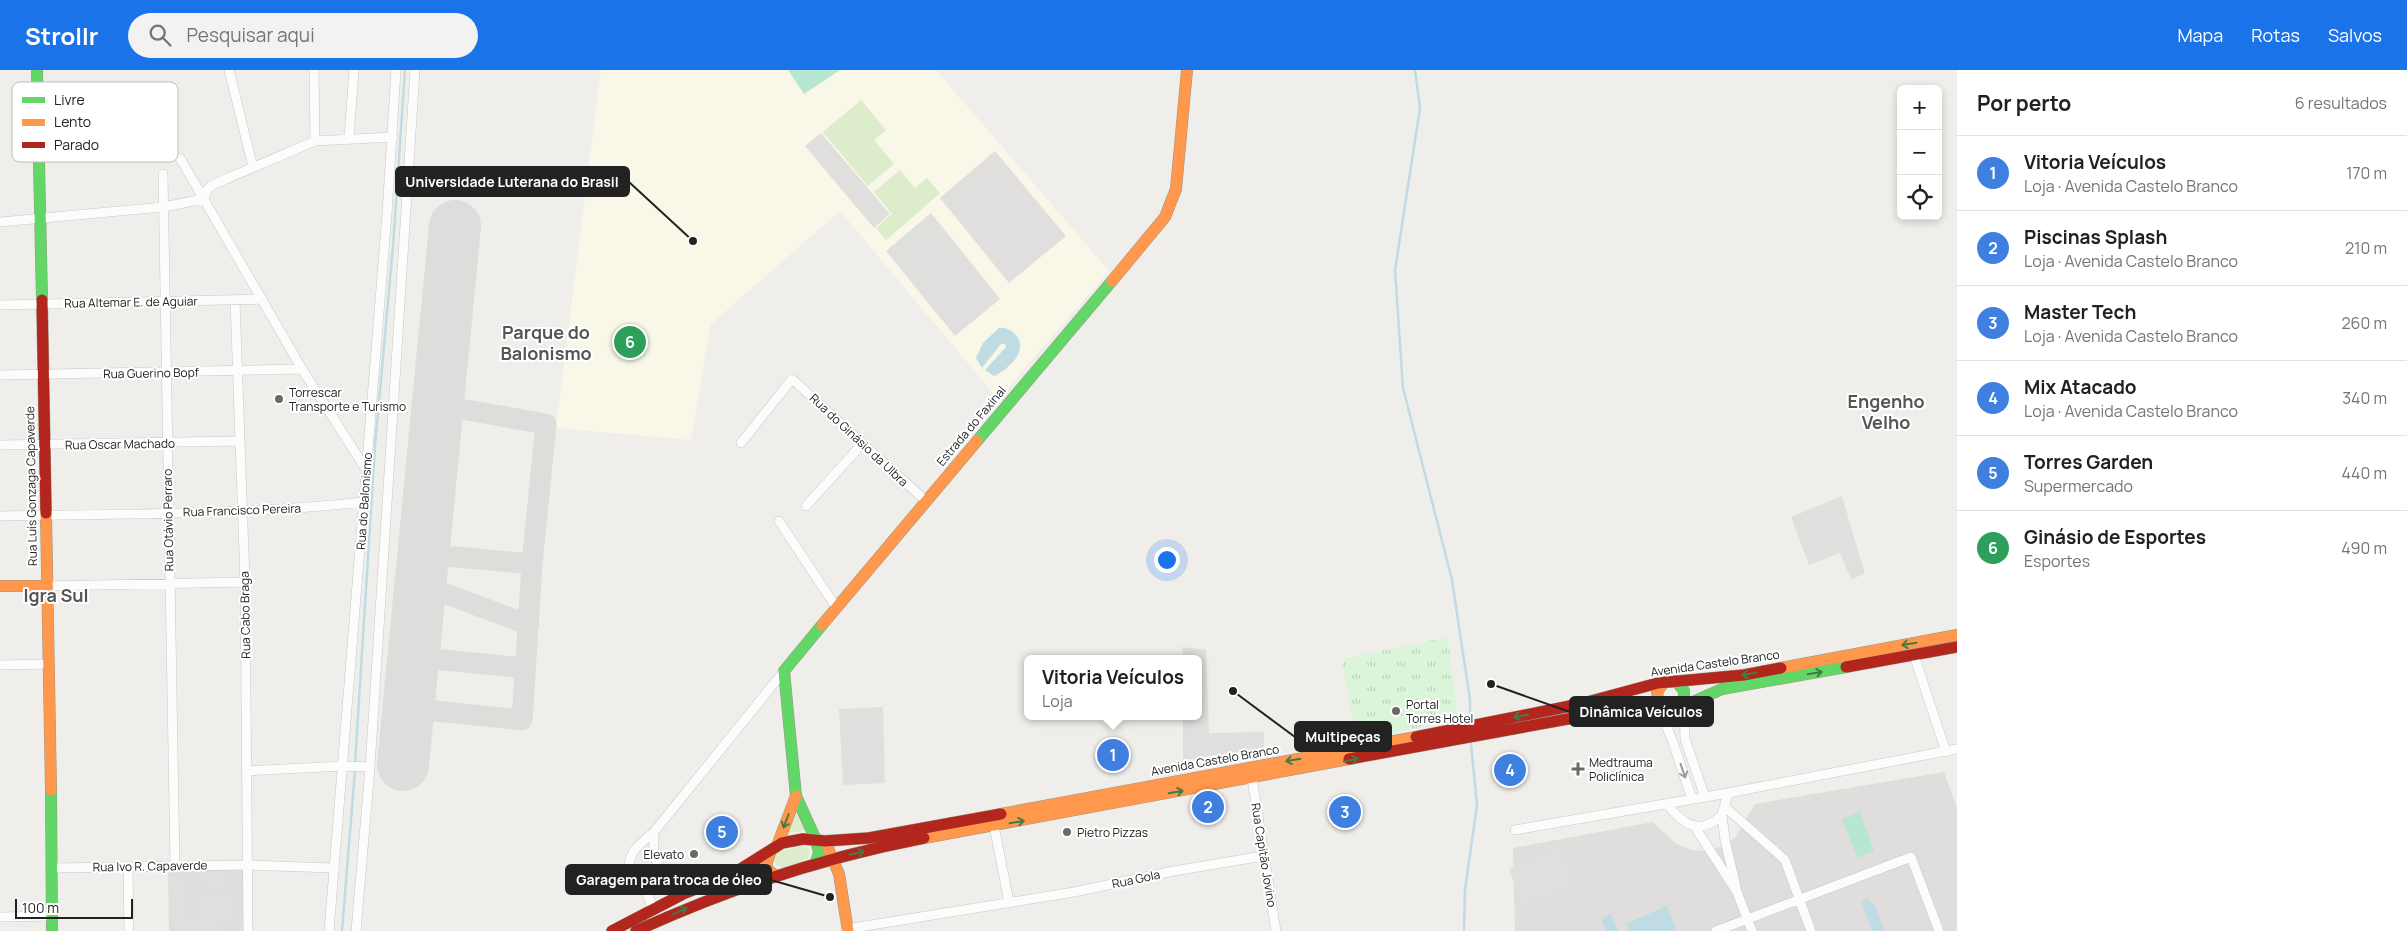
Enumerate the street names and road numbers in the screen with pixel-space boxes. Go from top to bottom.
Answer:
street label: Rua Altemar E. de Aguiar [64,292,199,312]
street label: Rua Guerino Bopf [103,364,200,382]
street label: Estrada do Faxinal [932,382,1010,470]
street label: Rua do Ginásio da Ulbra [806,390,912,490]
street label: Rua Luís Gonzaga Capaverde [21,406,41,566]
street label: Rua Oscar Machado [65,435,175,453]
street label: Rua do Balonismo [352,452,376,550]
street label: Rua Otávio Perraro [159,469,177,571]
street label: Rua Francisco Pereira [183,499,301,521]
street label: Rua Cabo Braga [236,571,254,659]
street label: Avenida Castelo Branco [1649,646,1781,680]
street label: Avenida Castelo Branco [1149,740,1281,780]
street label: Rua Capitão Jovino [1247,802,1281,908]
street label: Rua Ivo R. Capaverde [92,856,208,876]
street label: Rua Gola [1110,866,1162,892]

